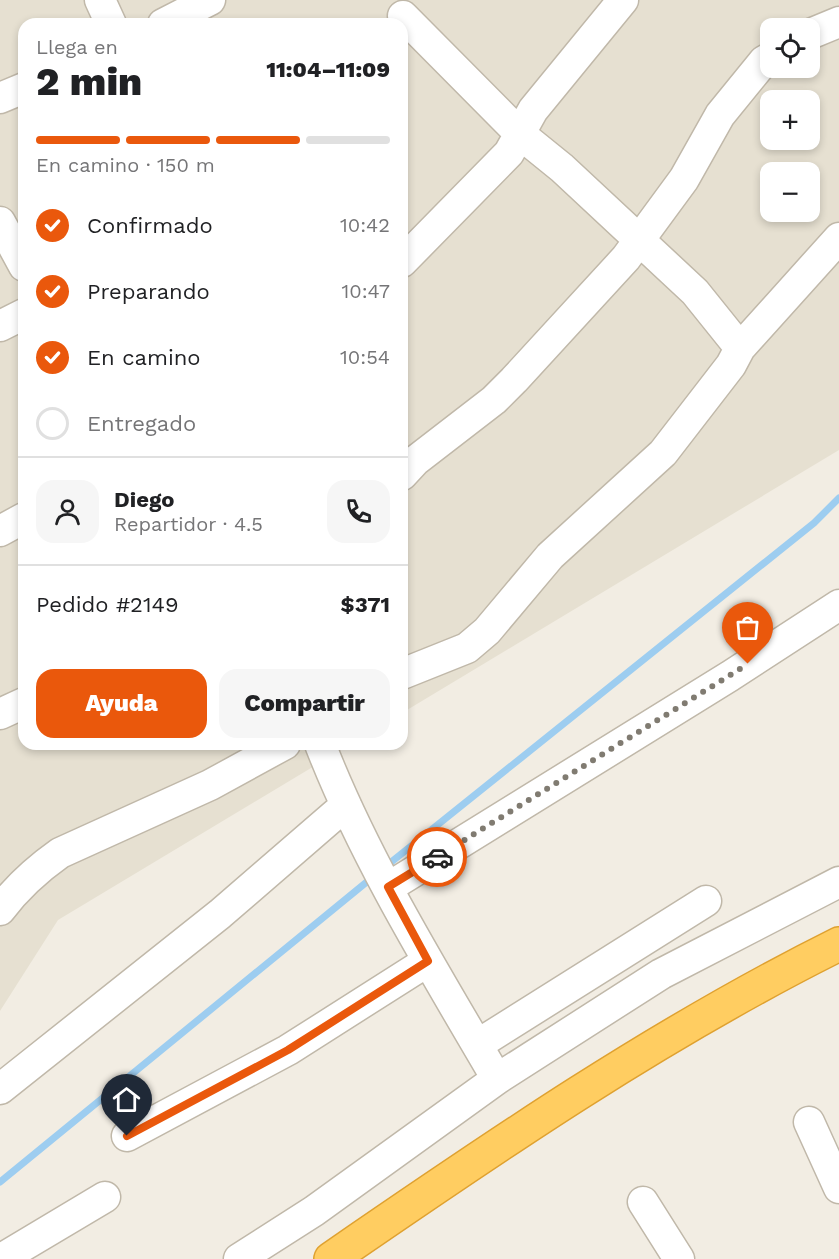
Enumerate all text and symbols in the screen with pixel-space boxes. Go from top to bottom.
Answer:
map controls [760,18,820,222]
button: locate [760,18,820,78]
text: Llega en [36,35,118,59]
text: 11:04–11:09 [266,57,390,82]
text: 2 min [36,59,142,104]
button: + [760,90,820,150]
text: En camino · 150 m [36,153,215,177]
button: − [760,162,820,222]
icon: check [36,209,69,242]
text: Confirmado [87,213,213,238]
text: 10:42 [340,213,390,237]
icon: check [36,275,69,308]
text: Preparando [87,279,210,304]
text: 10:47 [341,279,390,303]
icon: check [36,341,69,374]
text: En camino [87,345,201,370]
text: 10:54 [340,345,390,369]
text: Entregado [87,411,196,436]
button: person [36,480,99,543]
button: phone [327,480,390,543]
text: Diego [114,487,174,512]
text: Repartidor · 4.5 [114,512,263,536]
text: Pedido #2149 [36,592,179,617]
text: $371 [341,592,390,617]
pin [722,602,773,664]
icon: bag [731,611,764,644]
button: Ayuda [36,669,207,738]
button: Compartir [219,669,390,738]
courier [407,827,467,887]
icon: car [421,841,454,874]
pin [101,1074,152,1136]
icon: home [110,1083,143,1116]

